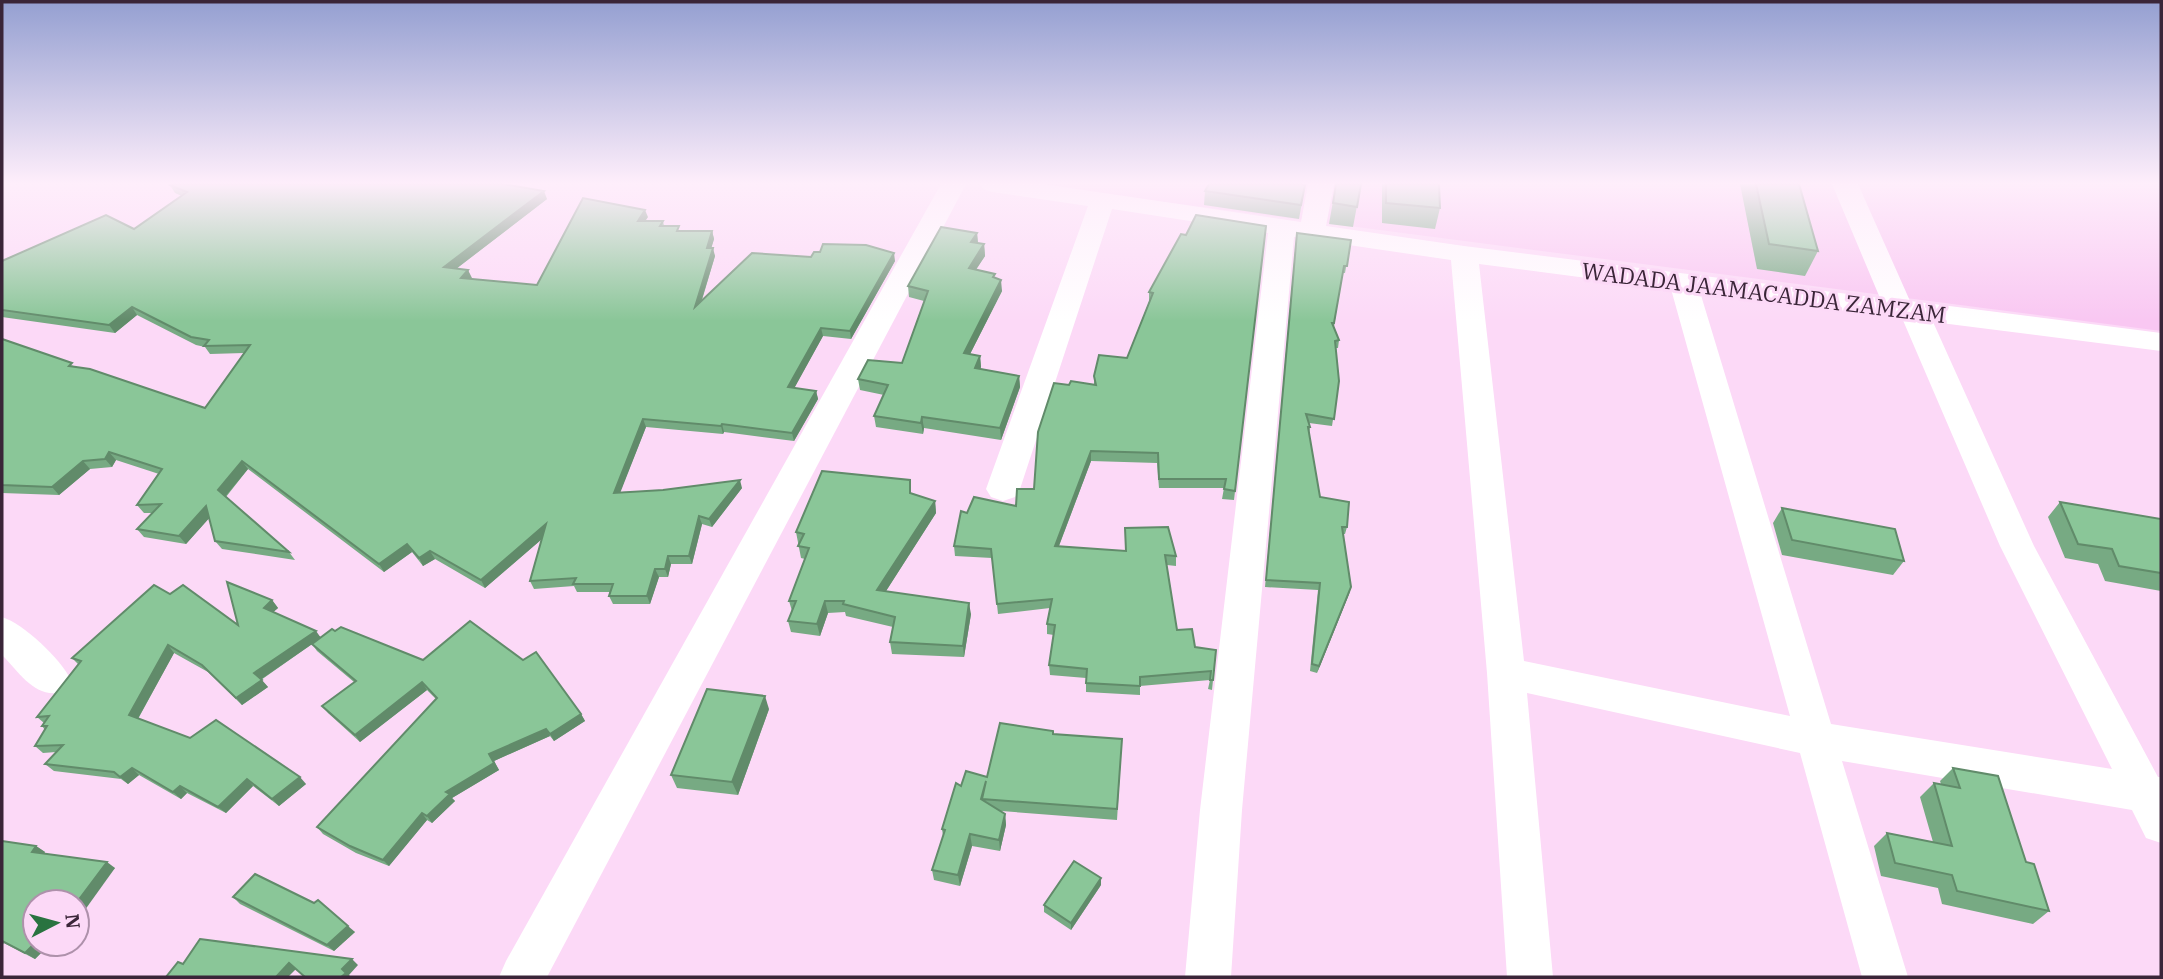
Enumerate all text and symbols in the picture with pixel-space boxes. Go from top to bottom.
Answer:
street label: WADADA JAAMACADDA ZAMZAM [1580,255,1948,329]
north arrow [21,888,91,958]
text: N [60,912,86,930]

